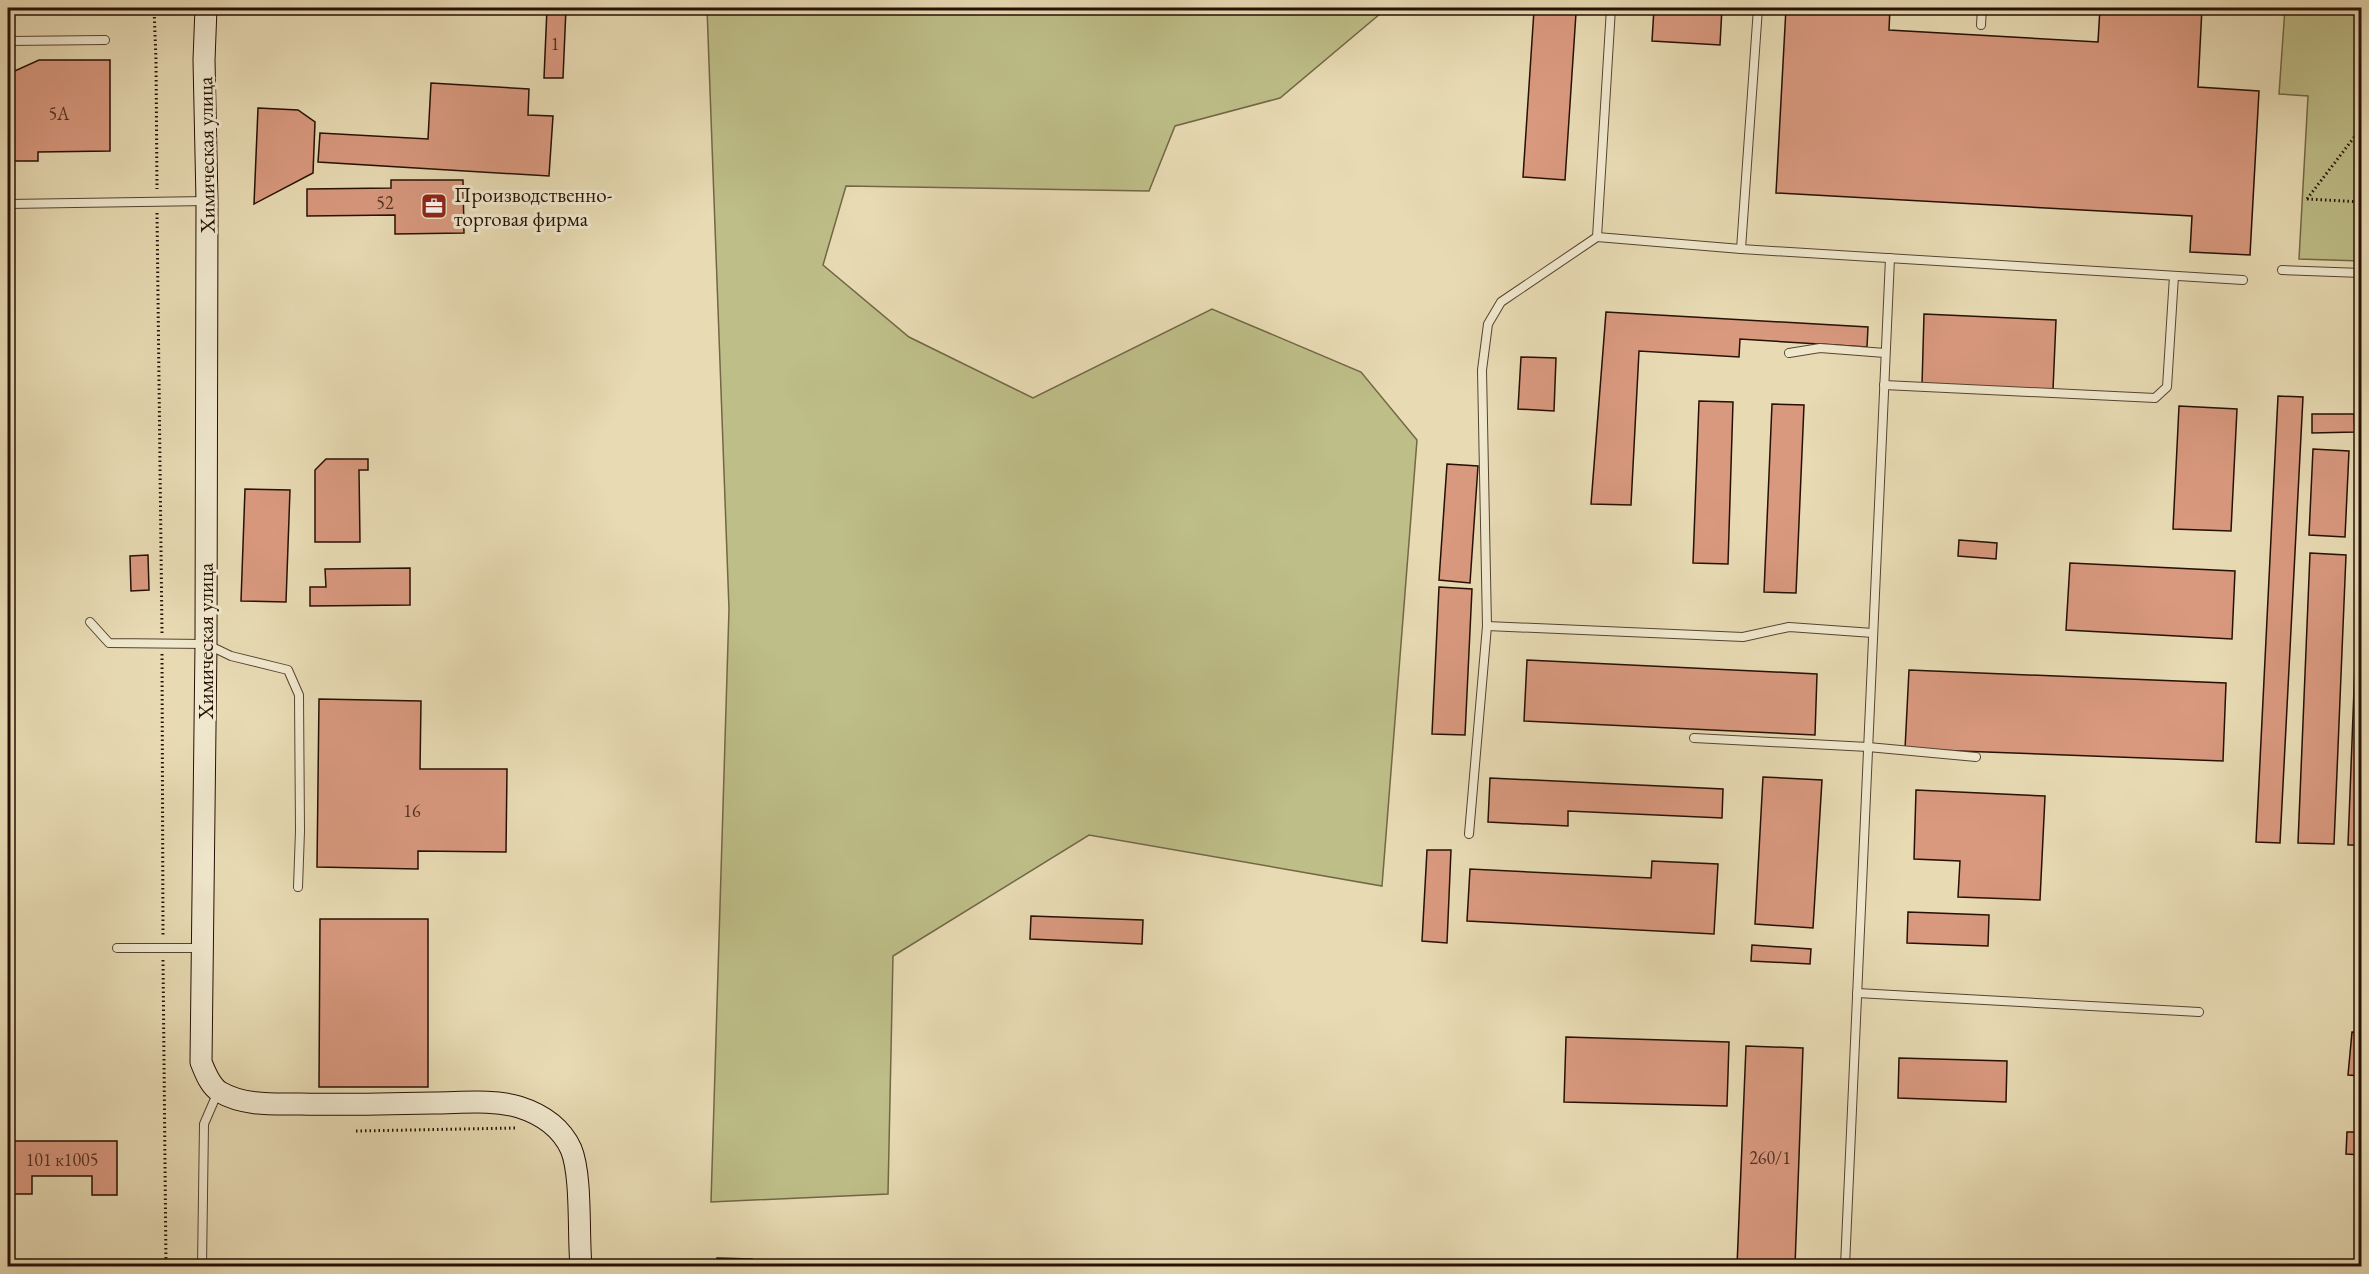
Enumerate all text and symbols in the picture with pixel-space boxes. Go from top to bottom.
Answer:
house number: 1 [551,32,559,55]
street label: Химическая улица [191,76,221,234]
house number: 5А [48,102,70,125]
place label: Производственно- торговая фирма [454,181,613,232]
house number: 52 [376,191,394,214]
office icon: Производственно- торговая фирма [419,191,449,221]
street label: Химическая улица [192,562,219,720]
house number: 16 [403,799,421,822]
house number: 260/1 [1749,1146,1791,1169]
house number: 101 к1005 [26,1148,98,1171]

